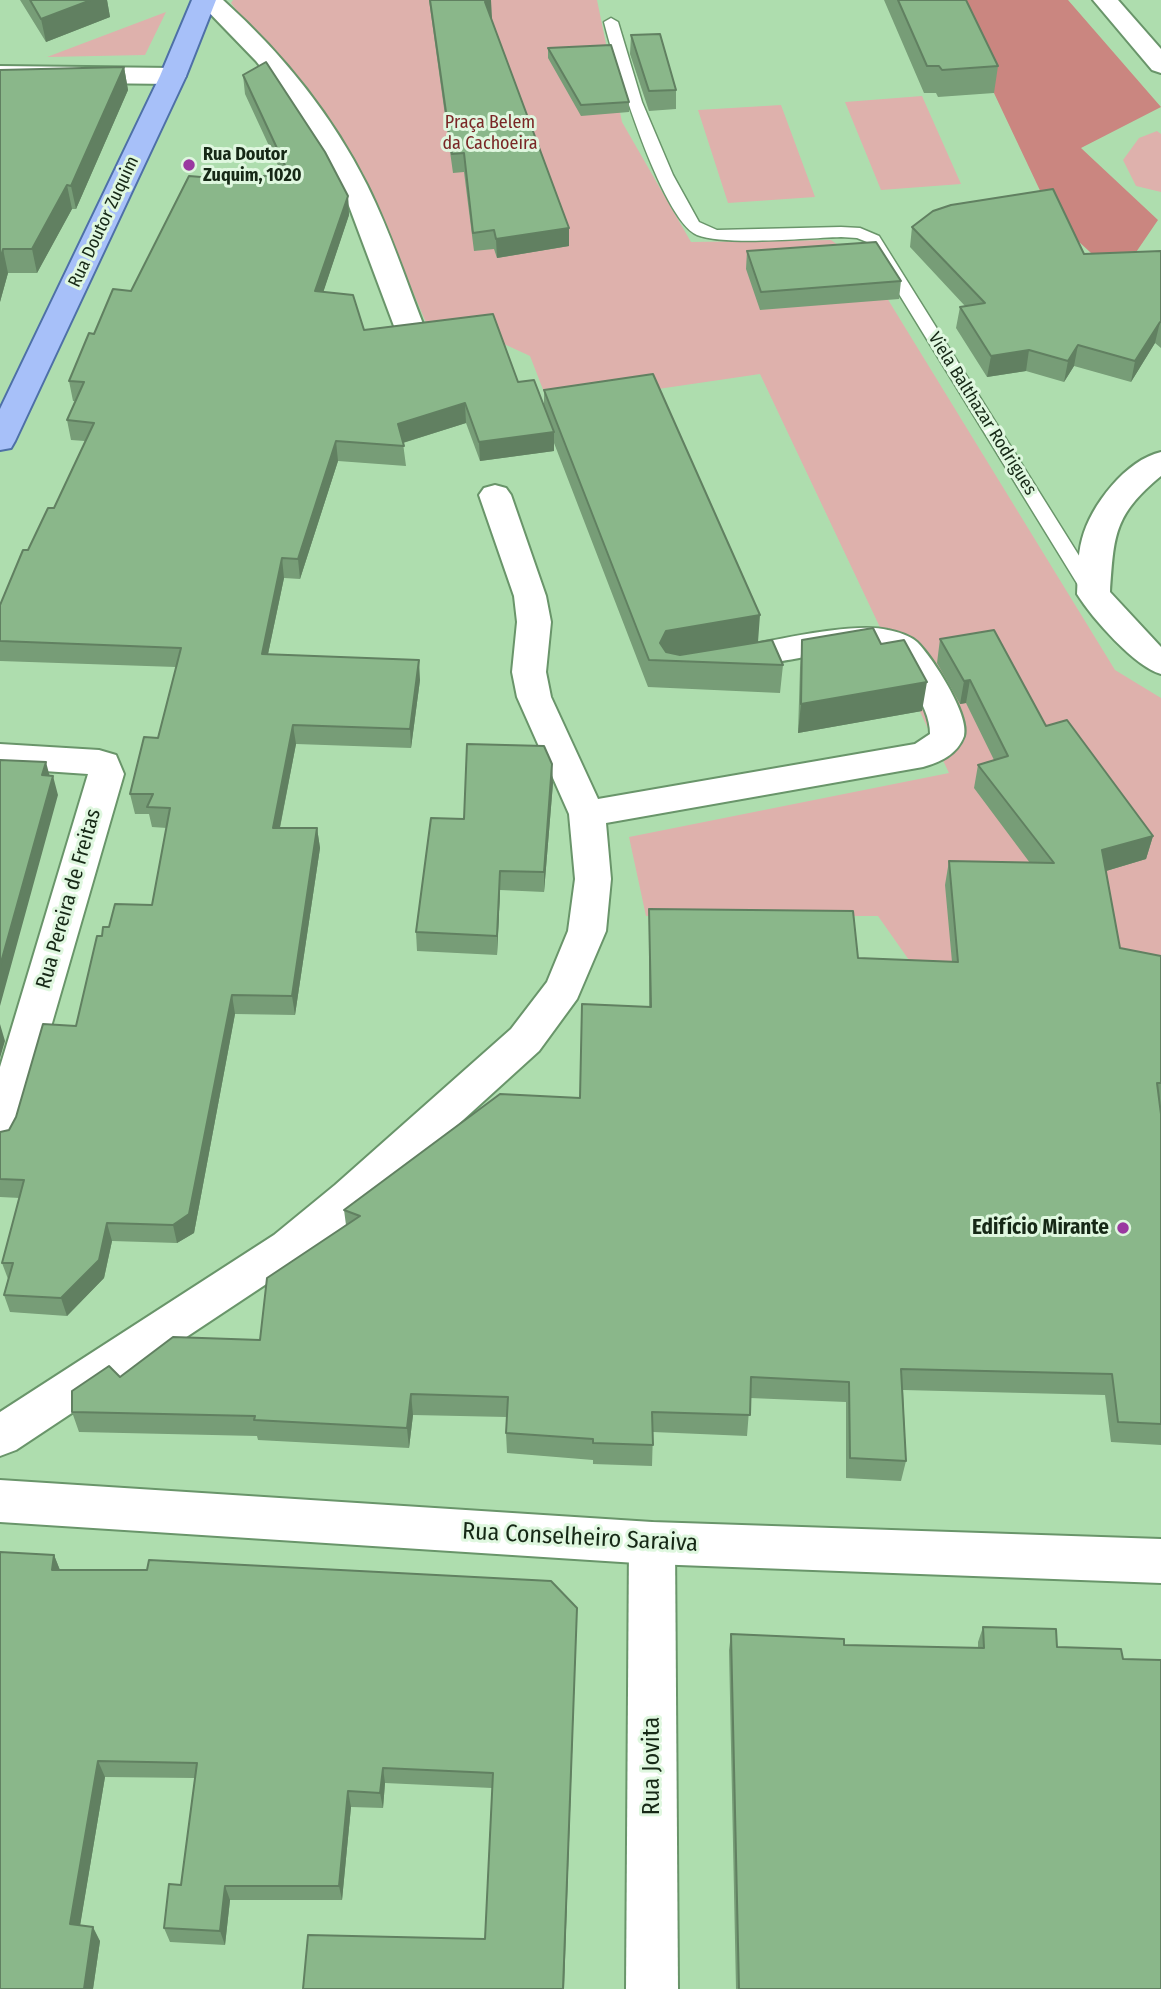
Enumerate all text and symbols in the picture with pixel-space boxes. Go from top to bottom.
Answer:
park label: Praça Belem da Cachoeira [442,112,538,154]
place label: Rua Doutor Zuquim, 1020 [203,144,302,186]
street label: Rua Doutor Zuquim [64,153,144,291]
marker: Rua Doutor Zuquim, 1020 [181,157,197,173]
street label: Viela Balthazar Rodrigues [923,329,1041,499]
street label: Rua Pereira de Freitas [31,806,107,992]
place label: Edifício Mirante [972,1215,1109,1241]
marker: Edifício Mirante [1115,1220,1131,1236]
street label: Rua Conselheiro Saraiva [461,1517,699,1559]
street label: Rua Jovita [638,1717,666,1815]

